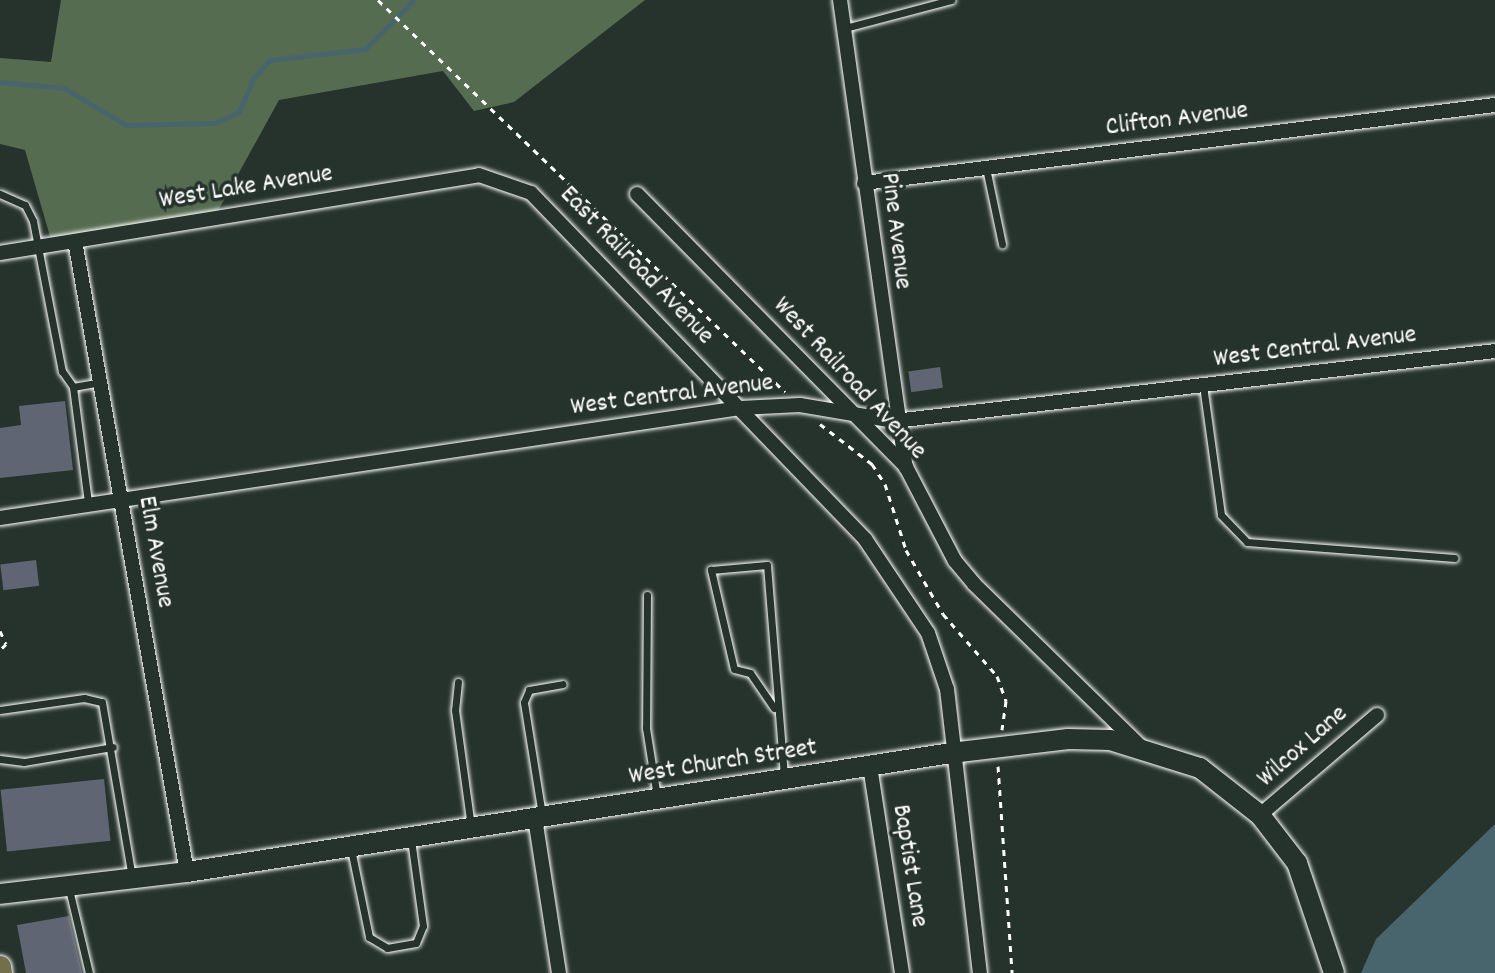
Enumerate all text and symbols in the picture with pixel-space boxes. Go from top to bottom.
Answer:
street label: Clifton Avenue [1104,96,1250,144]
street label: West Lake Avenue [157,159,335,217]
street label: Pine Avenue [872,171,918,291]
street label: East Railroad Avenue [552,180,720,352]
street label: West Railroad Avenue [766,291,932,467]
street label: West Central Avenue [1212,320,1418,376]
street label: West Central Avenue [569,368,775,424]
street label: Elm Avenue [130,494,180,610]
street label: Wilcox Lane [1251,699,1355,795]
street label: West Church Street [627,733,819,793]
street label: Baptist Lane [884,803,934,929]

